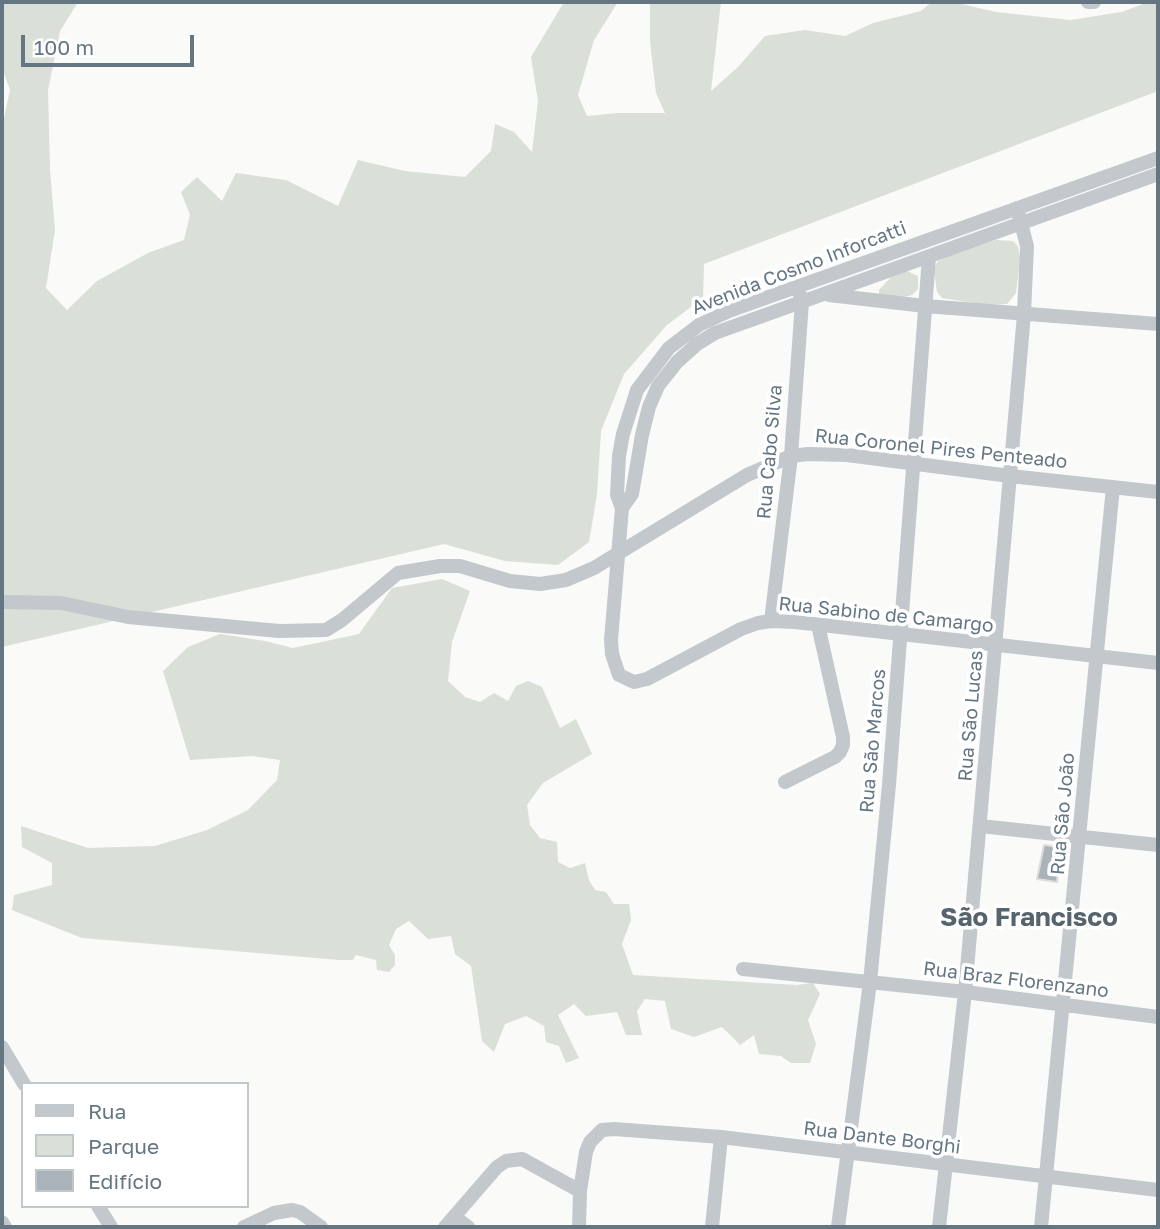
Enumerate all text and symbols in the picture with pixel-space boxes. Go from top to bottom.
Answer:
scale bar [24,21,198,65]
text: 100 m [34,34,94,60]
street label: Avenida Cosmo Inforcatti [688,216,910,320]
street label: Rua Cabo Silva [753,384,787,520]
street label: Rua Coronel Pires Penteado [814,424,1068,474]
street label: Rua Sabino de Camargo [777,592,995,638]
street label: Rua São Lucas [954,649,988,783]
street label: Rua São Marcos [855,668,891,814]
street label: Rua São João [1046,752,1080,876]
district label: São Francisco [940,902,1118,934]
street label: Rua Braz Florenzano [922,957,1110,1003]
legend [21,1082,248,1208]
text: Rua [88,1098,126,1124]
street label: Rua Dante Borghi [802,1117,962,1159]
text: Parque [88,1133,159,1159]
text: Edifício [88,1168,162,1194]

